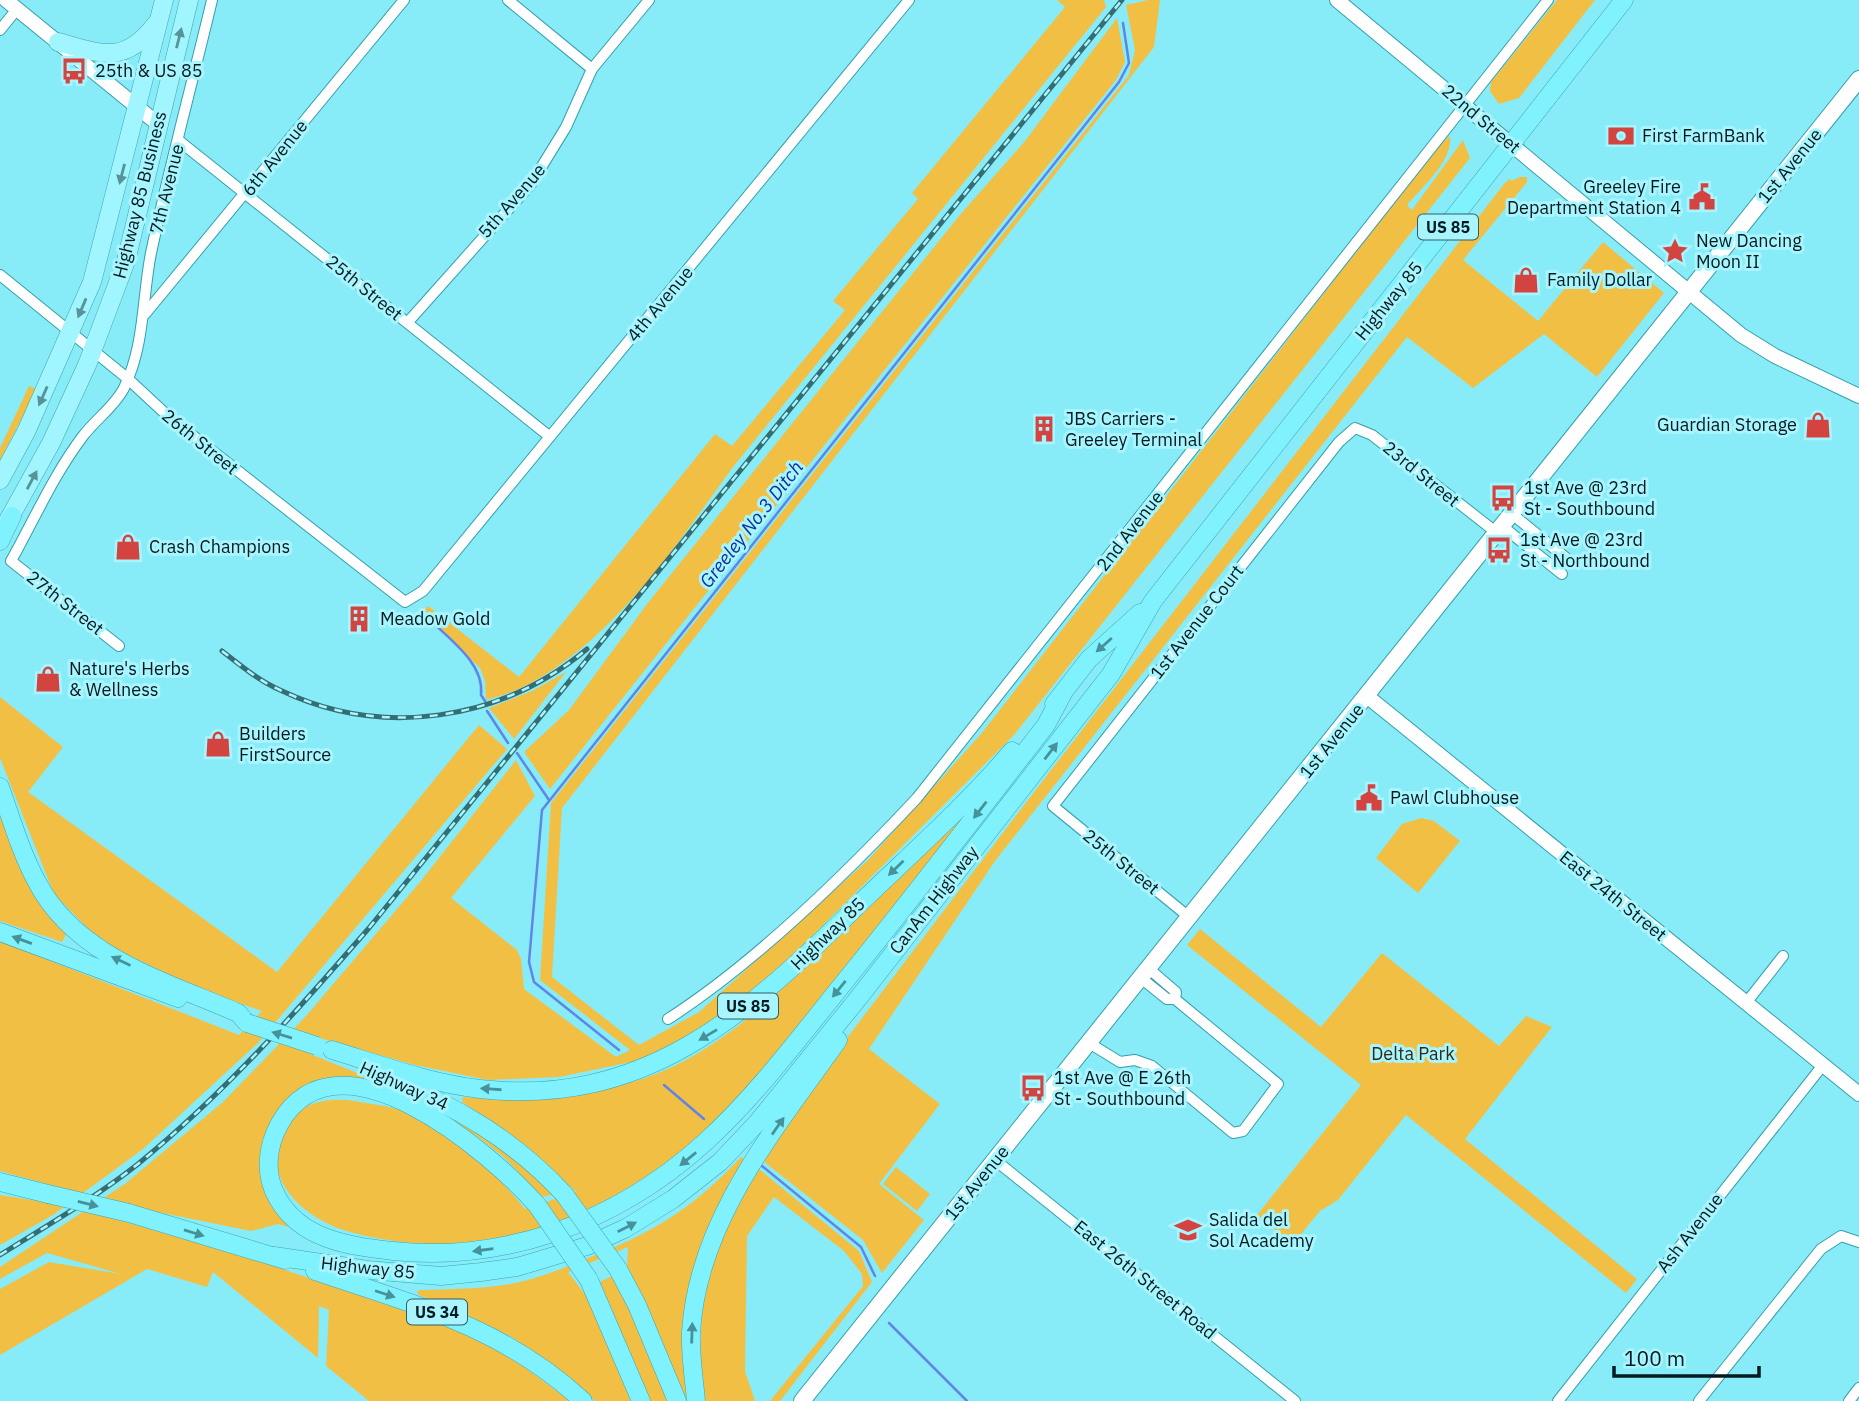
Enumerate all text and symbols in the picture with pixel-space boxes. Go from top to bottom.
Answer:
one-way arrow [174,27,185,49]
bus stop icon: 25th & US 85 [59,56,89,86]
place label: 25th & US 85 [95,59,203,82]
street label: 22nd Street [1437,79,1525,158]
street label: Highway 85 Business [108,109,171,281]
street label: 6th Avenue [237,115,312,201]
bank icon: First FarmBank [1606,121,1636,151]
street label: 1st Avenue [1752,123,1827,208]
place label: First FarmBank [1642,124,1765,147]
street label: 7th Avenue [144,142,189,236]
street label: 5th Avenue [473,158,550,243]
one-way arrow [116,163,127,185]
place label: Greeley Fire Department Station 4 [1507,175,1681,219]
public building icon: Greeley Fire Department Station 4 [1687,182,1717,212]
road number: US 85 [1418,215,1478,240]
place label: New Dancing Moon II [1696,229,1802,273]
place icon: New Dancing Moon II [1660,236,1690,266]
street label: 25th Street [321,250,407,325]
street label: Highway 85 [1350,257,1427,345]
street label: 4th Avenue [621,261,698,346]
shop icon: Family Dollar [1511,265,1541,295]
place label: Family Dollar [1547,268,1653,291]
one-way arrow [77,298,88,319]
one-way arrow [37,385,48,406]
street label: 26th Street [157,404,243,479]
place label: JBS Carriers - Greeley Terminal [1065,407,1202,451]
shop icon: Guardian Storage [1803,410,1833,440]
place label: Guardian Storage [1657,413,1797,436]
building icon: JBS Carriers - Greeley Terminal [1029,414,1059,444]
street label: 23rd Street [1378,436,1464,512]
water label: Greeley No.3 Ditch [694,456,808,592]
one-way arrow [26,470,38,490]
place label: 1st Ave @ 23rd St - Southbound [1524,476,1655,520]
bus stop icon: 1st Ave @ 23rd St - Southbound [1488,483,1518,513]
street label: 2nd Avenue [1091,486,1168,576]
place label: 1st Ave @ 23rd St - Northbound [1520,528,1650,572]
shop icon: Crash Champions [113,532,143,562]
place label: Crash Champions [149,535,290,558]
bus stop icon: 1st Ave @ 23rd St - Northbound [1484,535,1514,565]
street label: 1st Avenue Court [1145,560,1248,683]
street label: 27th Street [22,565,109,640]
building icon: Meadow Gold [344,604,374,634]
place label: Meadow Gold [380,607,491,630]
one-way arrow [1096,637,1113,653]
place label: Nature's Herbs & Wellness [69,657,190,701]
shop icon: Nature's Herbs & Wellness [33,664,63,694]
street label: 1st Avenue [1294,698,1369,783]
place label: Builders FirstSource [239,722,331,766]
shop icon: Builders FirstSource [203,729,233,759]
one-way arrow [1043,742,1057,760]
public building icon: Pawl Clubhouse [1354,783,1384,813]
place label: Pawl Clubhouse [1390,786,1519,809]
one-way arrow [972,801,987,819]
street label: 25th Street [1078,824,1164,899]
street label: CanAm Highway [884,841,983,959]
street label: East 24th Street [1555,845,1671,946]
one-way arrow [888,860,904,876]
street label: Highway 85 [786,892,870,975]
one-way arrow [12,935,33,946]
one-way arrow [111,955,131,967]
one-way arrow [832,980,847,997]
road number: US 85 [718,994,778,1018]
one-way arrow [271,1029,292,1039]
one-way arrow [698,1029,718,1042]
park label: Delta Park [1371,1042,1455,1065]
street label: Highway 34 [356,1056,452,1115]
place label: 1st Ave @ E 26th St - Southbound [1054,1066,1191,1110]
bus stop icon: 1st Ave @ E 26th St - Southbound [1018,1073,1048,1103]
one-way arrow [480,1083,502,1094]
one-way arrow [771,1117,785,1135]
street label: 1st Avenue [939,1140,1014,1225]
one-way arrow [680,1151,697,1166]
street label: Ash Avenue [1651,1188,1728,1277]
one-way arrow [77,1199,99,1210]
place label: Salida del Sol Academy [1209,1208,1314,1252]
street label: East 26th Street Road [1069,1215,1221,1344]
school or university icon: Salida del Sol Academy [1173,1215,1203,1245]
one-way arrow [617,1222,637,1233]
one-way arrow [184,1228,205,1238]
one-way arrow [472,1244,494,1255]
street label: Highway 85 [320,1251,416,1284]
one-way arrow [375,1289,396,1300]
road number: US 34 [407,1300,467,1324]
one-way arrow [686,1322,698,1344]
scale bar [1614,1334,1759,1378]
text: 100 m [1624,1344,1685,1372]

